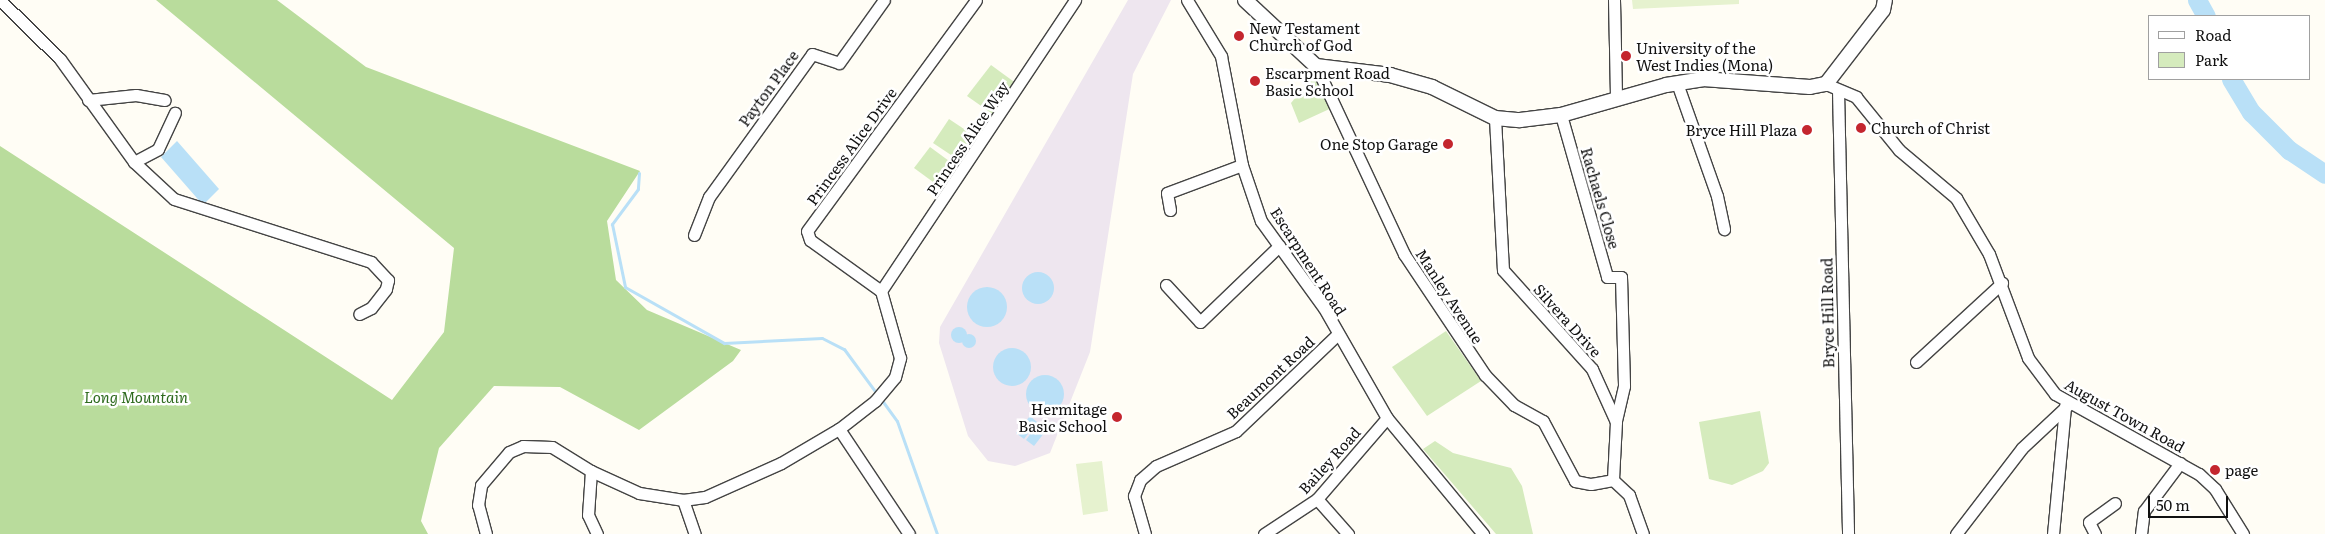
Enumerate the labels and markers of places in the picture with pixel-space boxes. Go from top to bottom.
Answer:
place label: New Testament Church of God [1249,18,1360,53]
marker: New Testament Church of God [1233,30,1245,42]
place label: University of the West Indies (Mona) [1636,38,1773,73]
marker: University of the West Indies (Mona) [1620,50,1632,62]
place label: Escarpment Road Basic School [1265,63,1390,98]
marker: Escarpment Road Basic School [1249,75,1261,87]
place label: Church of Christ [1871,119,1990,137]
place label: Bryce Hill Plaza [1685,121,1797,139]
marker: Church of Christ [1855,122,1867,134]
marker: Bryce Hill Plaza [1801,124,1813,136]
place label: One Stop Garage [1320,135,1438,153]
marker: One Stop Garage [1442,138,1454,150]
place label: Hermitage Basic School [1018,399,1107,434]
marker: Hermitage Basic School [1111,411,1123,423]
place label: page [2225,461,2258,479]
marker: page [2209,464,2221,476]

